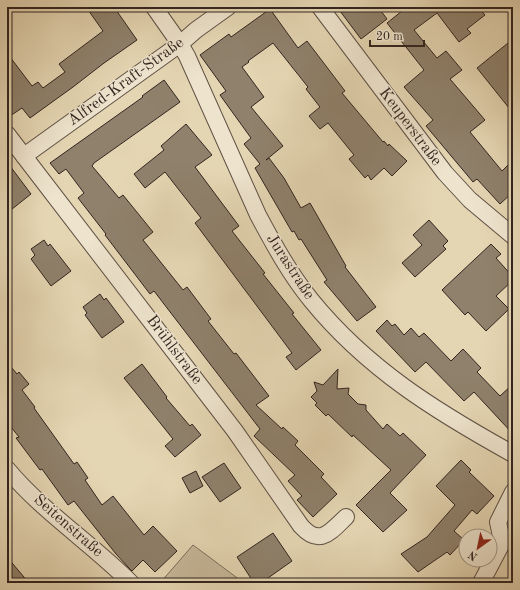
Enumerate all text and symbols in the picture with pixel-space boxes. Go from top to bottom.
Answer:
scale bar [370,22,424,48]
text: 20 m [376,31,403,43]
street label: Alfred-Kraft-Straße [65,35,187,129]
street label: Keuperstraße [376,85,444,169]
street label: Jurastraße [263,231,317,303]
street label: Brühlstraße [143,312,205,388]
street label: Seitenstraße [30,492,106,560]
north arrow [458,528,498,568]
text: N [466,548,480,562]

